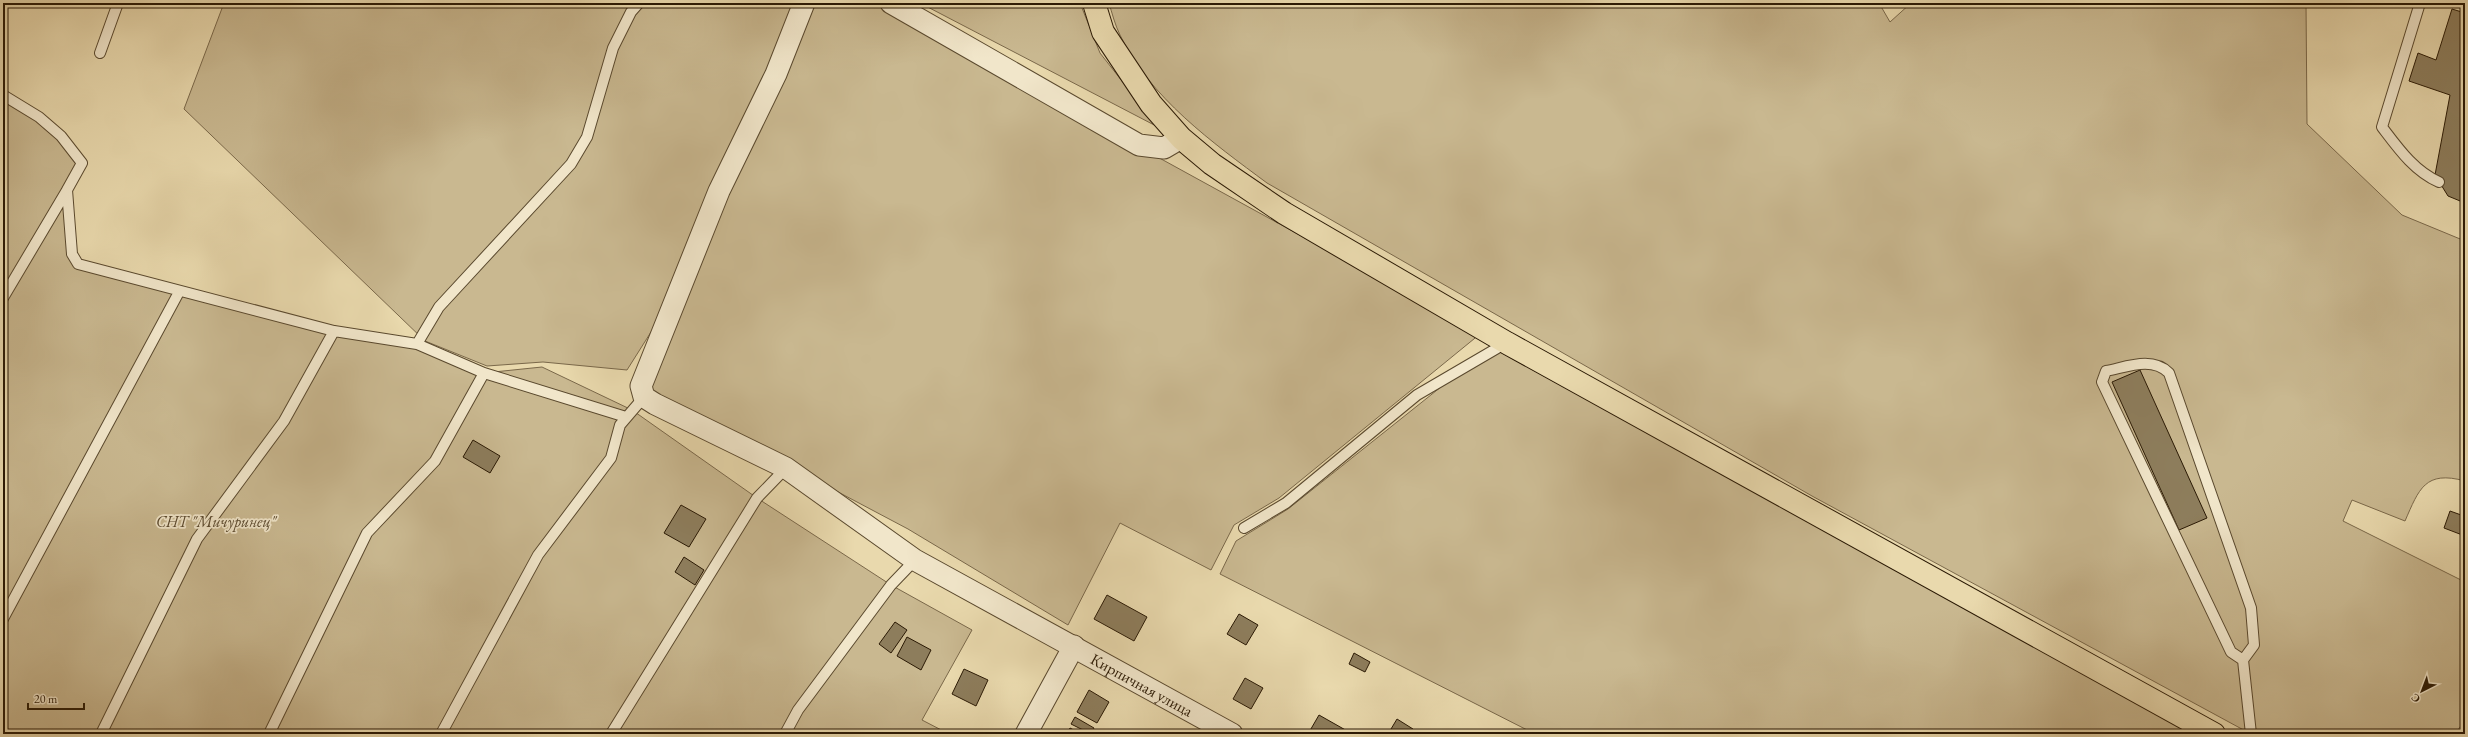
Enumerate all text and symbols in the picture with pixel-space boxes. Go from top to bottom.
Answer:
park label: СНТ "Мичуринец" [156,511,278,532]
street label: Кирпичная улица [1087,648,1197,721]
north arrow [2402,671,2442,711]
scale bar [28,685,84,711]
text: С [2408,690,2423,706]
text: 20 m [34,691,58,707]

